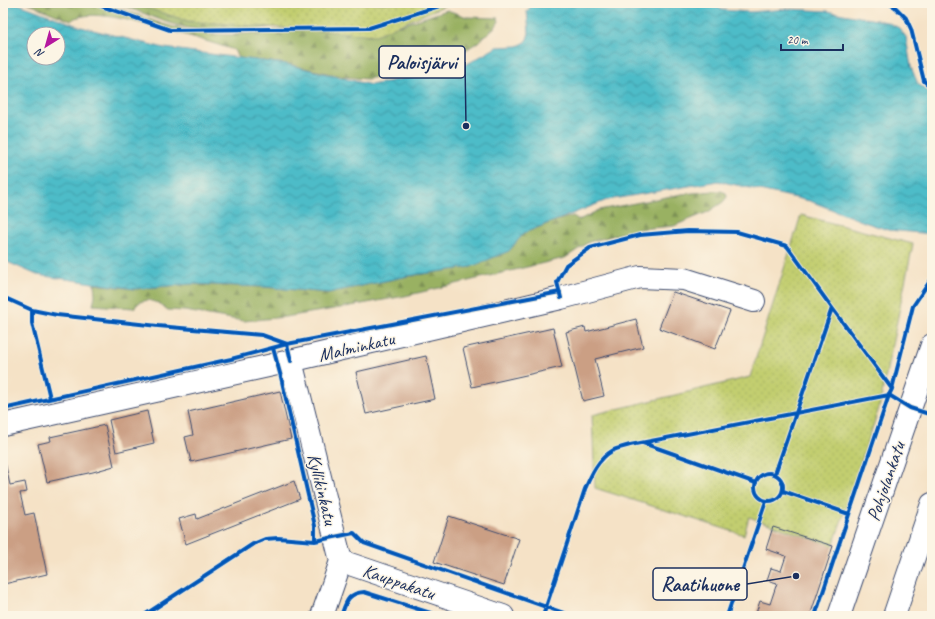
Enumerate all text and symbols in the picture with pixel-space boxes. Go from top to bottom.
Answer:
north arrow [26,26,66,66]
scale bar [781,26,843,52]
text: 20 m [787,32,809,48]
text: N [31,45,47,62]
callout: Paloisjärvi [379,46,465,78]
text: Paloisjärvi [387,50,460,75]
street label: Malminkatu [316,326,397,367]
street label: Pohjolankatu [861,437,911,524]
street label: Kyllikinkatu [302,451,343,528]
street label: Kauppakatu [359,558,440,606]
callout: Raatihuone [653,568,747,600]
text: Raatihuone [661,572,740,597]

